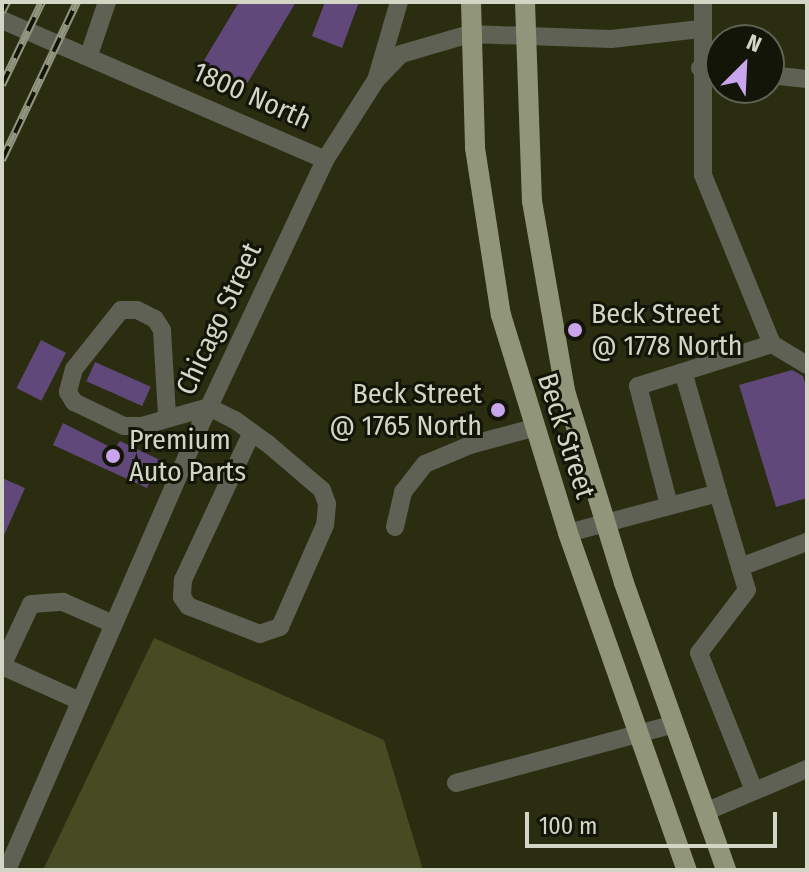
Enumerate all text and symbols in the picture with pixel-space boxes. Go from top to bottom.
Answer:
north arrow [705,24,785,104]
text: N [743,28,766,58]
street label: 1800 North [188,55,316,137]
street label: Chicago Street [169,238,269,400]
place label: Beck Street @ 1778 North [591,297,743,363]
marker: Beck Street @ 1778 North [566,321,584,339]
street label: Beck Street [530,369,602,503]
place label: Beck Street @ 1765 North [329,377,482,443]
marker: Beck Street @ 1765 North [489,401,507,419]
place label: Premium Auto Parts [129,423,246,489]
marker: Premium Auto Parts [104,447,122,465]
scale bar [529,796,781,846]
text: 100 m [539,812,597,840]

